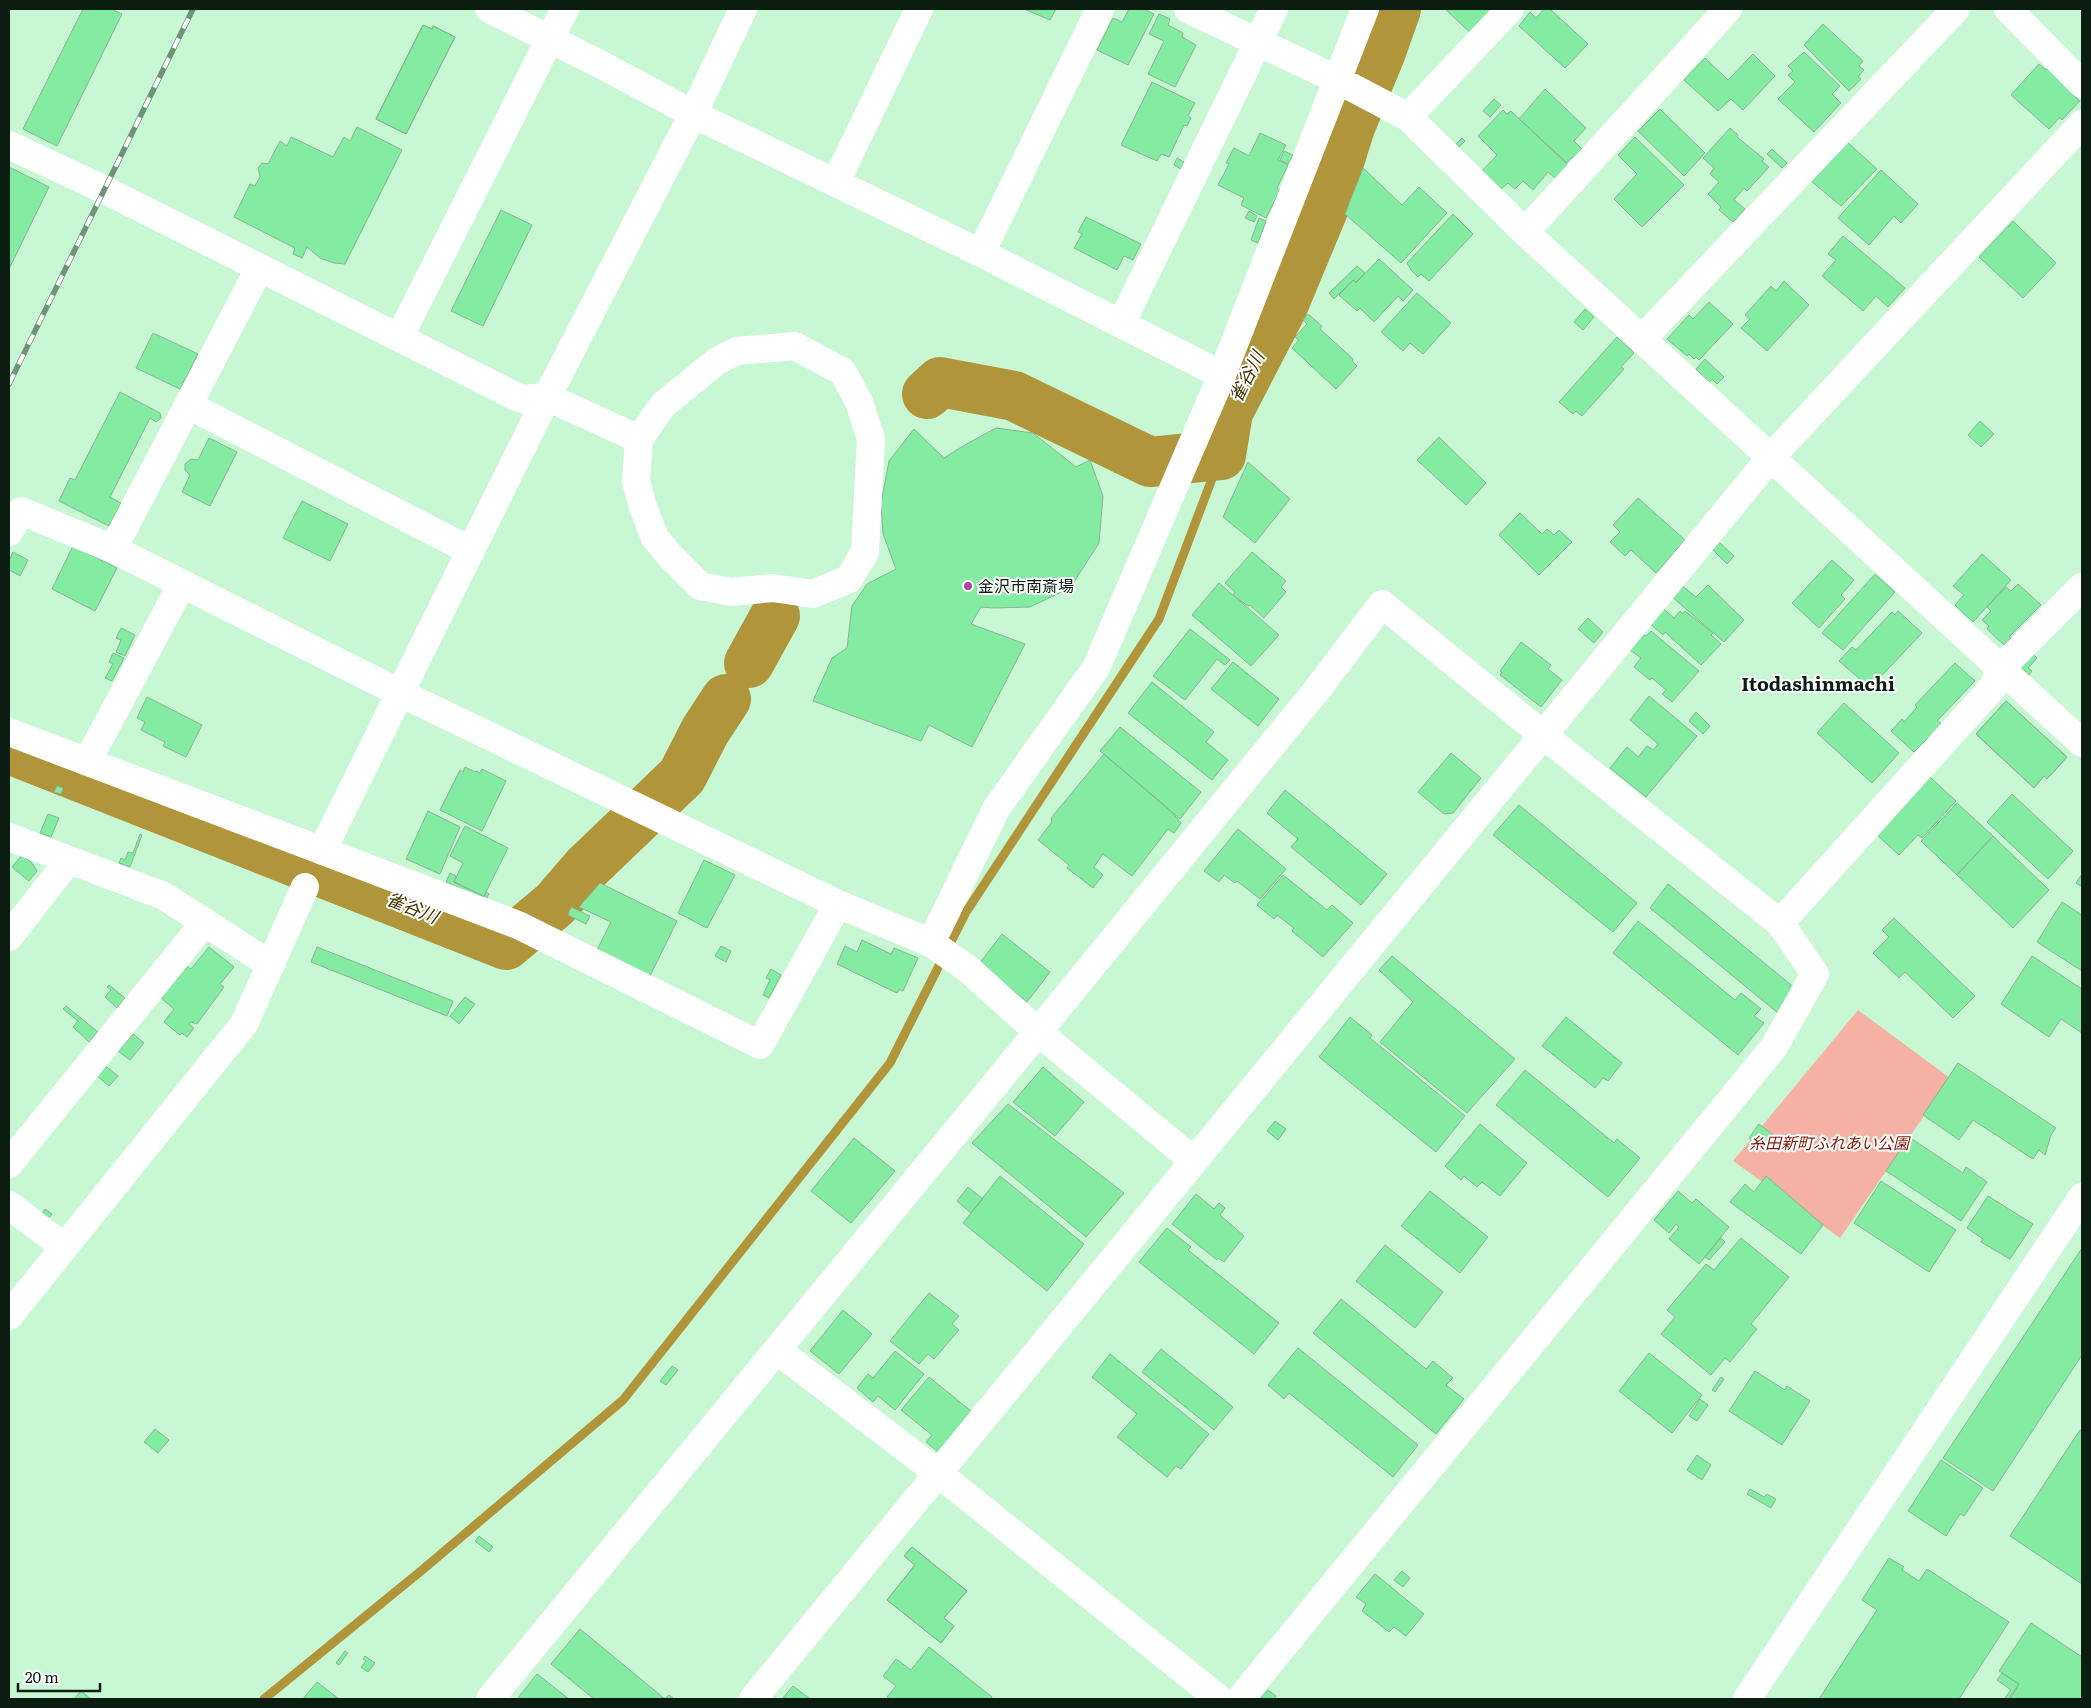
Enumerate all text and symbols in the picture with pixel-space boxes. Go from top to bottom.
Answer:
water label: 雀谷川 [1221,344,1271,407]
place label: 金沢市南斎場 [978,573,1074,597]
marker: 金沢市南斎場 [962,580,974,592]
district label: Itodashinmachi [1741,669,1895,697]
water label: 雀谷川 [382,884,445,930]
park label: 糸田新町ふれあい公園 [1749,1130,1911,1154]
scale bar [18,1660,100,1692]
text: 20 m [25,1665,59,1688]

